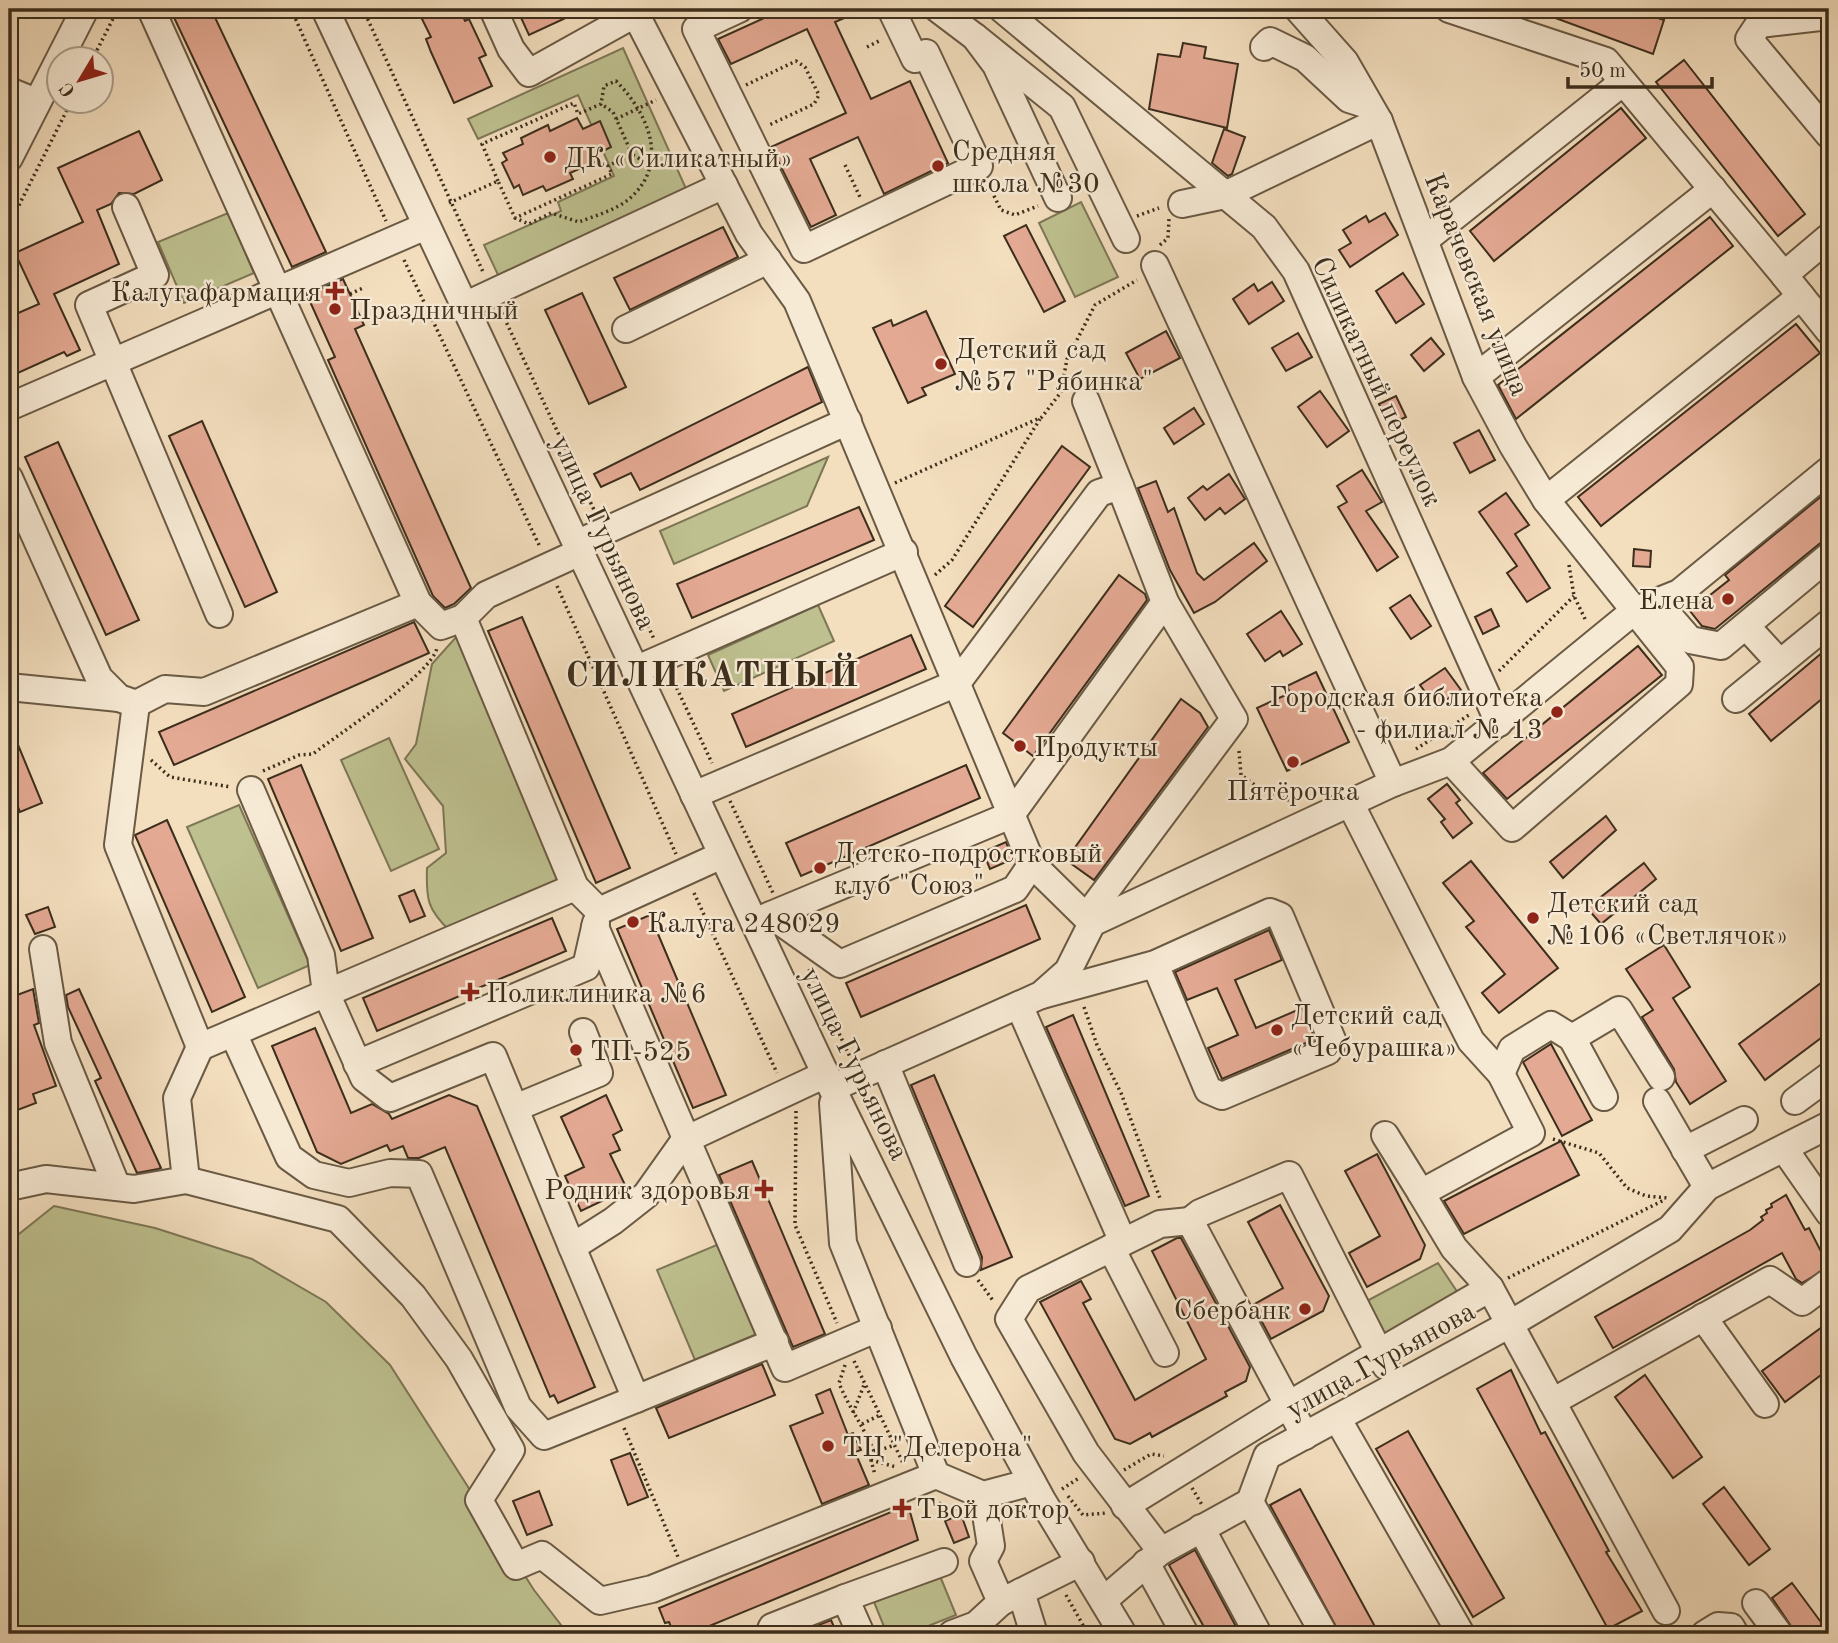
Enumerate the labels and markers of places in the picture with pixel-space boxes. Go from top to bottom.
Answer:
place label: Средняя школа №30 [952,139,1099,199]
place label: ДК «Силикатный» [564,146,793,174]
marker: ДК «Силикатный» [542,149,558,165]
marker: Средняя школа №30 [930,158,946,174]
place label: Калугафармация [111,280,321,308]
marker: Калугафармация [327,283,343,299]
place label: Праздничный [349,298,519,326]
marker: Праздничный [327,301,343,317]
place label: Детский сад №57 "Рябинка" [955,337,1153,397]
marker: Детский сад №57 "Рябинка" [933,356,949,372]
place label: Елена [1639,588,1714,616]
marker: Елена [1720,591,1736,607]
place label: Городская библиотека - филиал № 13 [1269,685,1543,745]
marker: Городская библиотека - филиал № 13 [1549,704,1565,720]
place label: Продукты [1034,735,1158,763]
marker: Продукты [1012,738,1028,754]
marker: Пятёрочка [1285,754,1301,770]
place label: Пятёрочка [1226,779,1360,807]
place label: Детско-подростковый клуб "Союз" [834,841,1102,901]
marker: Детско-подростковый клуб "Союз" [812,860,828,876]
place label: Детский сад №106 «Светлячок» [1547,891,1789,951]
marker: Детский сад №106 «Светлячок» [1525,910,1541,926]
place label: Калуга 248029 [647,911,841,939]
marker: Калуга 248029 [625,914,641,930]
place label: Поликлиника №6 [486,981,707,1009]
marker: Поликлиника №6 [460,982,480,1002]
place label: Детский сад «Чебурашка» [1291,1003,1458,1063]
marker: Детский сад «Чебурашка» [1269,1022,1285,1038]
place label: ТП-525 [590,1039,691,1067]
marker: ТП-525 [568,1042,584,1058]
place label: Родник здоровья [544,1178,750,1206]
marker: Родник здоровья [756,1181,772,1197]
place label: Сбербанк [1174,1298,1291,1326]
marker: Сбербанк [1297,1301,1313,1317]
place label: ТЦ "Делерона" [842,1435,1032,1463]
marker: ТЦ "Делерона" [820,1438,836,1454]
place label: Твой доктор [916,1497,1070,1525]
marker: Твой доктор [894,1500,910,1516]

